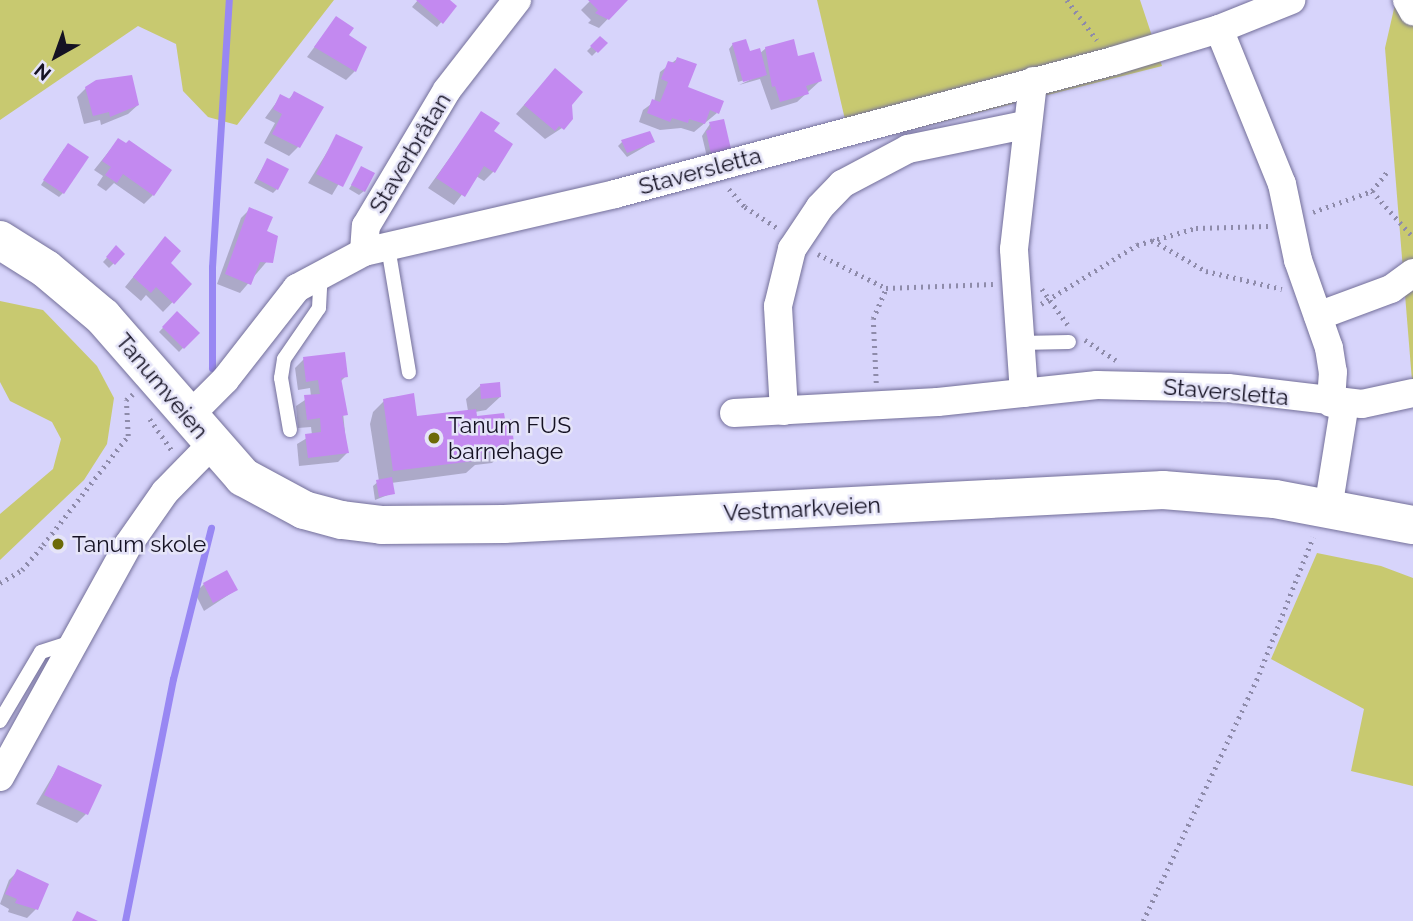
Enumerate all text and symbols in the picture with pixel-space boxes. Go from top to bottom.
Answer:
north arrow [21,21,91,91]
text: N [30,59,55,85]
street label: Staverbråtan [363,88,457,218]
street label: Staversletta [636,141,764,201]
street label: Tanumveien [110,328,214,444]
street label: Staversletta [1162,373,1290,411]
place label: Tanum FUS barnehage [448,411,571,465]
marker: Tanum FUS barnehage [426,430,442,446]
street label: Vestmarkveien [723,491,881,527]
place label: Tanum skole [72,530,206,558]
marker: Tanum skole [50,536,66,552]

